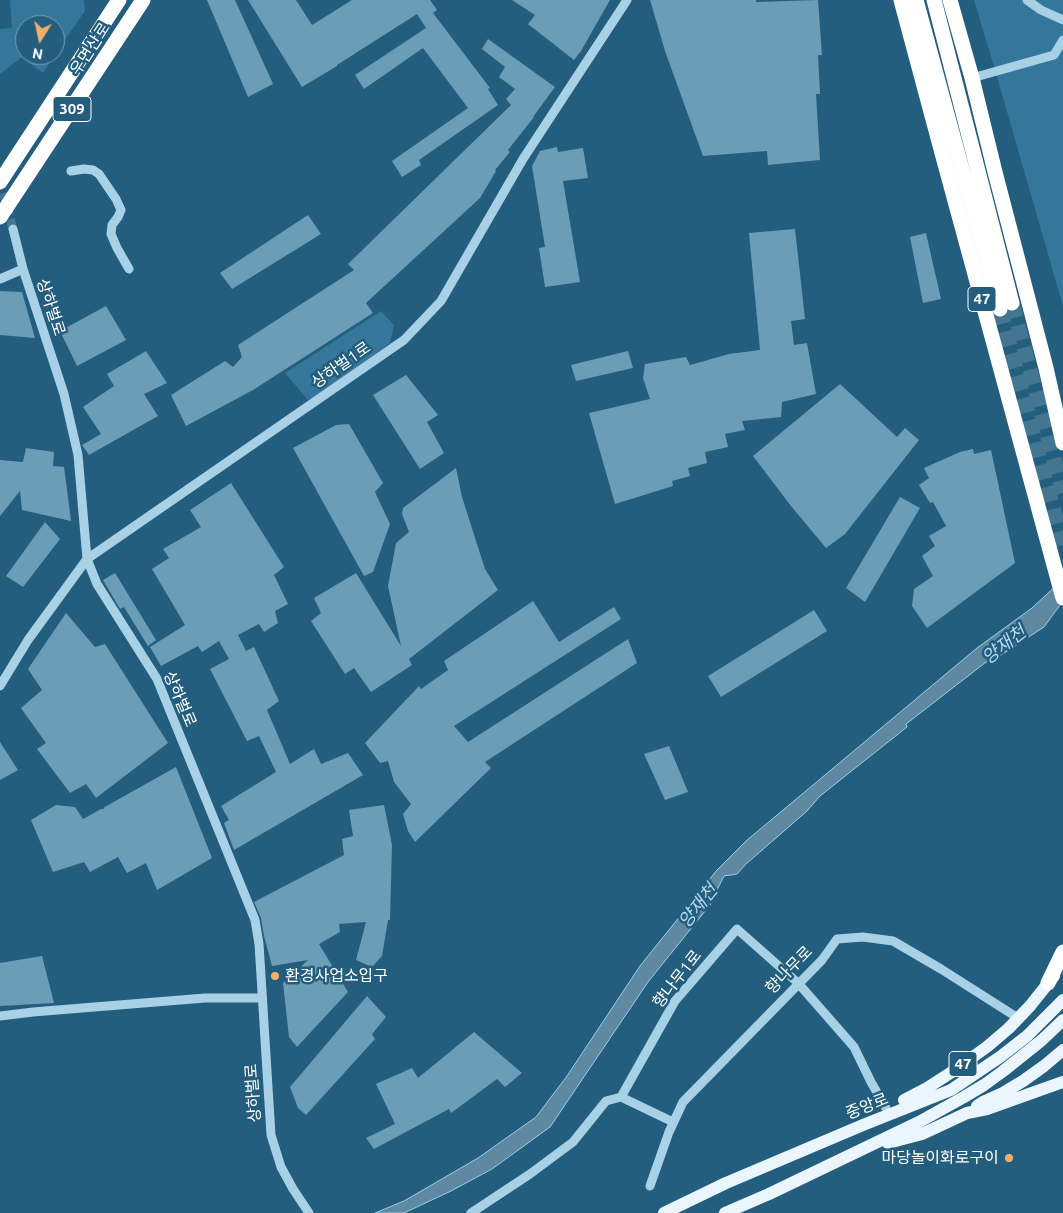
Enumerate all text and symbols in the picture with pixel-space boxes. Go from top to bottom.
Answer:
north arrow [15,15,65,65]
street label: 우면산로 [66,19,114,79]
text: N [31,45,44,63]
road number: 309 [53,96,91,122]
street label: 상하벌로 [33,276,69,338]
road number: 47 [968,286,996,312]
street label: 상하벌1로 [308,338,374,392]
water label: 양재천 [978,621,1030,669]
street label: 상하벌로 [160,668,200,730]
water label: 양재천 [674,880,722,932]
street label: 향나무로 [762,942,816,998]
street label: 향나무1로 [649,946,705,1012]
place label: 환경사업소입구 [285,966,388,986]
marker: 환경사업소입구 [269,970,281,982]
road number: 47 [949,1052,977,1076]
street label: 상하벌로 [241,1063,265,1123]
street label: 중앙로 [843,1089,891,1123]
place label: 마당놀이화로구이 [881,1148,999,1168]
marker: 마당놀이화로구이 [1003,1152,1015,1164]

